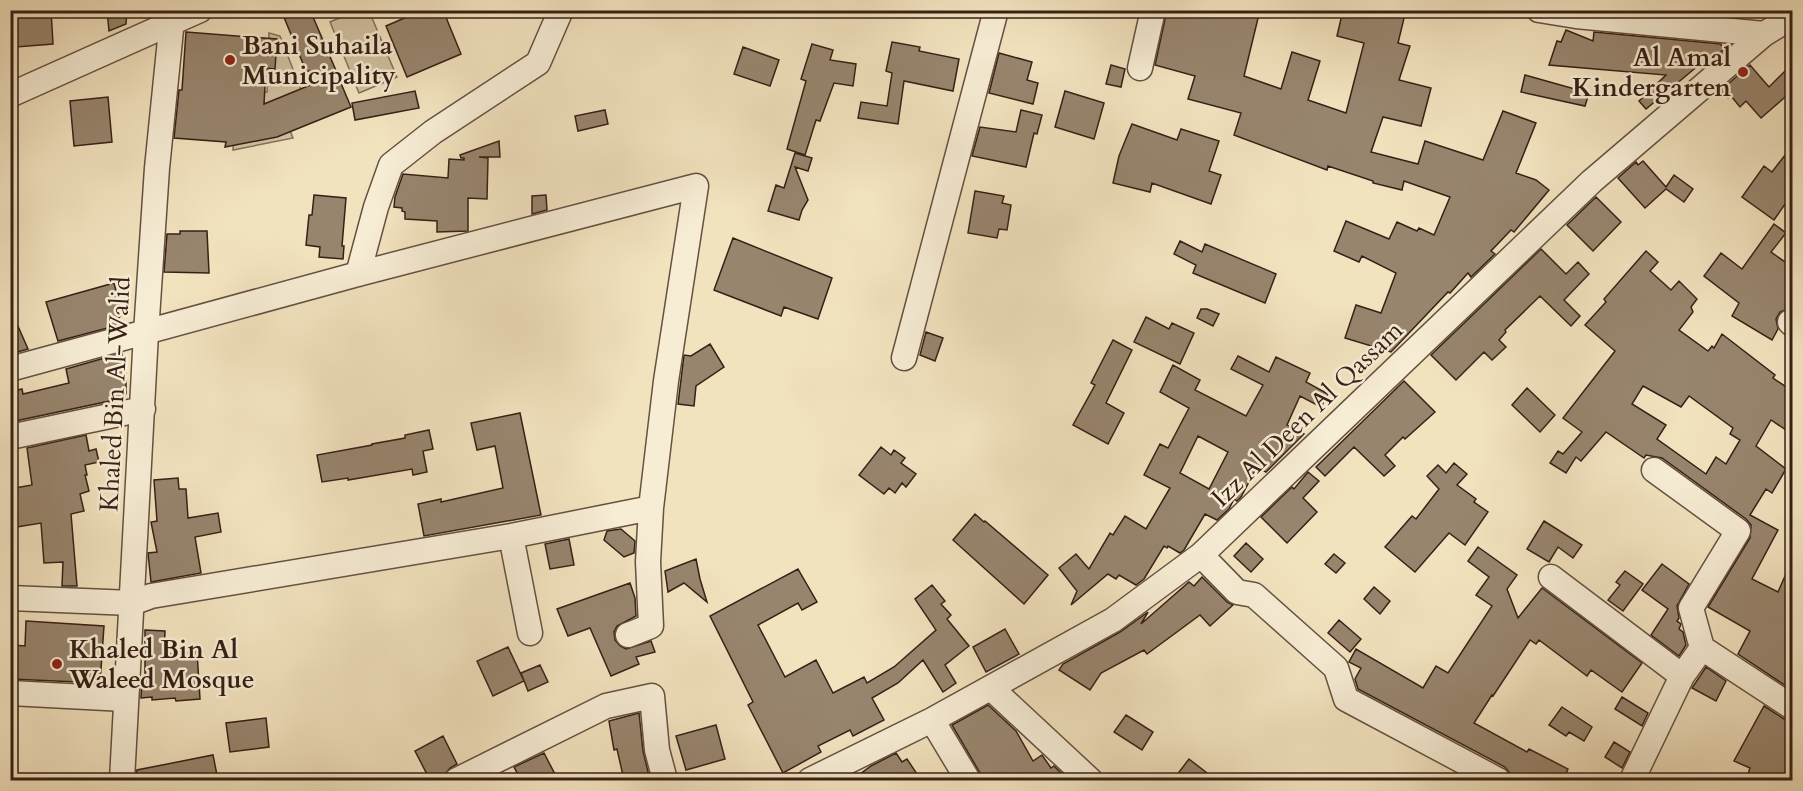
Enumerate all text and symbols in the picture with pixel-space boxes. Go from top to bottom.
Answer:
place label: Bani Suhaila Municipality [242,28,396,93]
place label: Al Amal Kindergarten [1572,40,1731,105]
marker: Bani Suhaila Municipality [223,53,237,67]
marker: Al Amal Kindergarten [1736,65,1750,79]
street label: Khaled Bin Al-Walid [91,275,139,512]
street label: Izz Al Deen Al Qassam [1203,313,1411,515]
place label: Khaled Bin Al Waleed Mosque [68,632,255,697]
marker: Khaled Bin Al Waleed Mosque [50,657,64,671]

